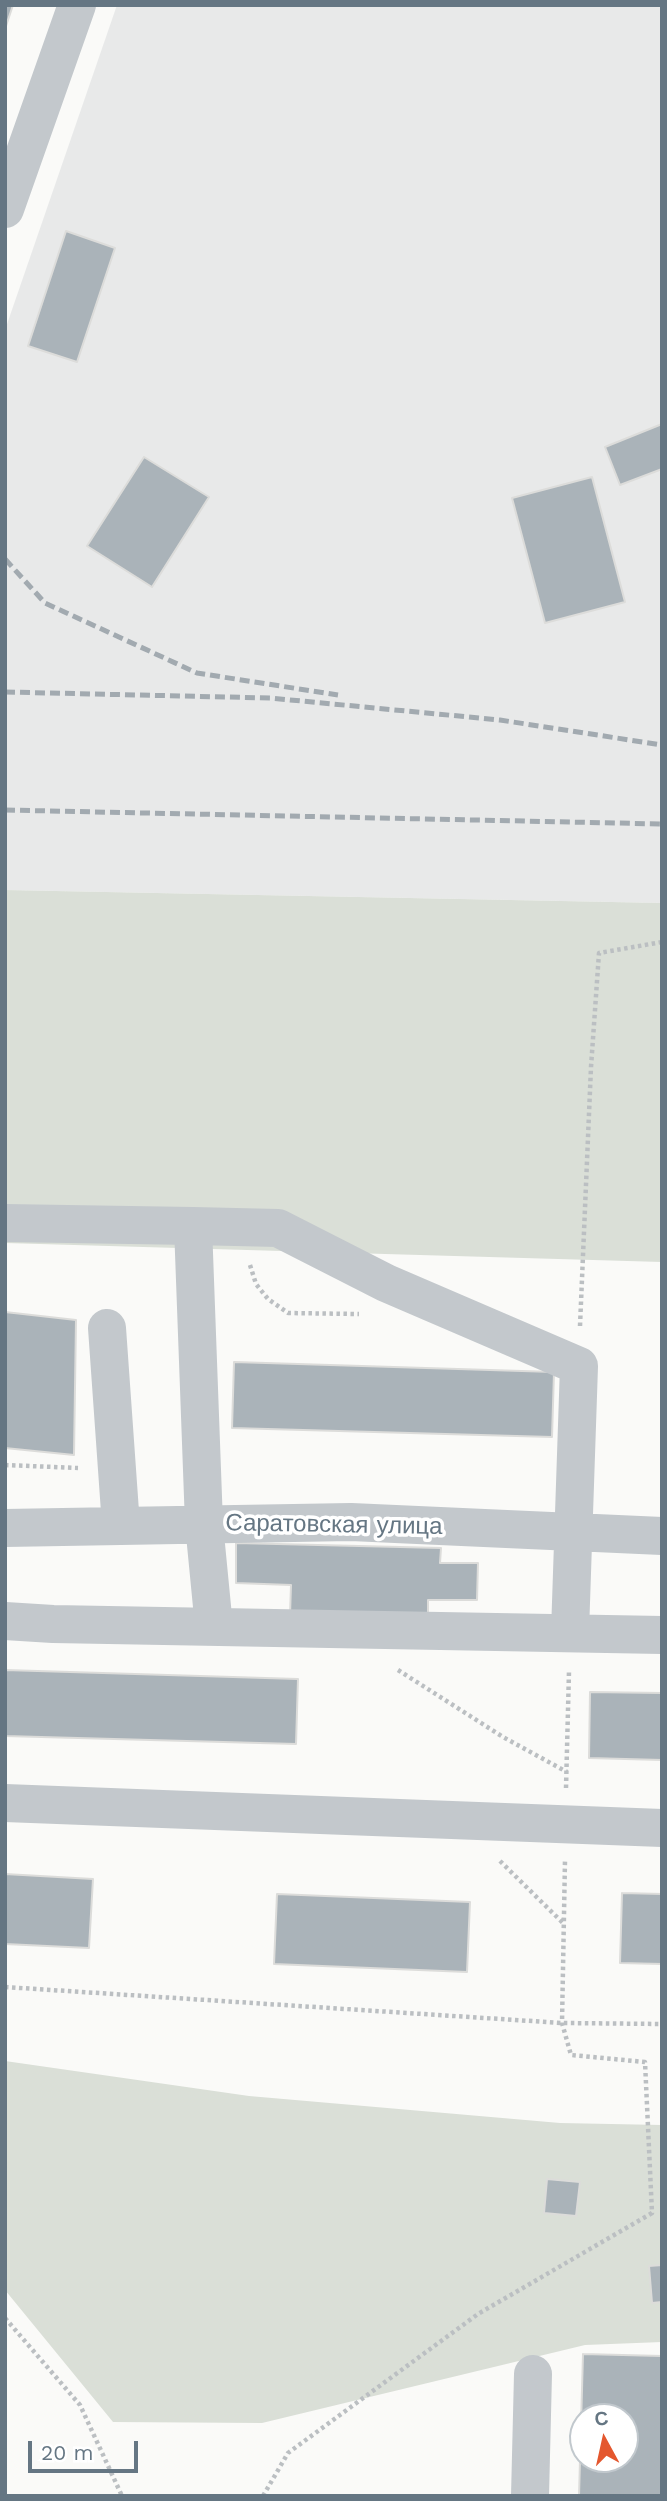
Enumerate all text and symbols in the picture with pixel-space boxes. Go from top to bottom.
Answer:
street label: Саратовская улица [225,1509,443,1541]
north arrow [569,2403,639,2473]
text: С [593,2406,610,2431]
scale bar [32,2428,142,2472]
text: 20 m [41,2440,93,2465]

